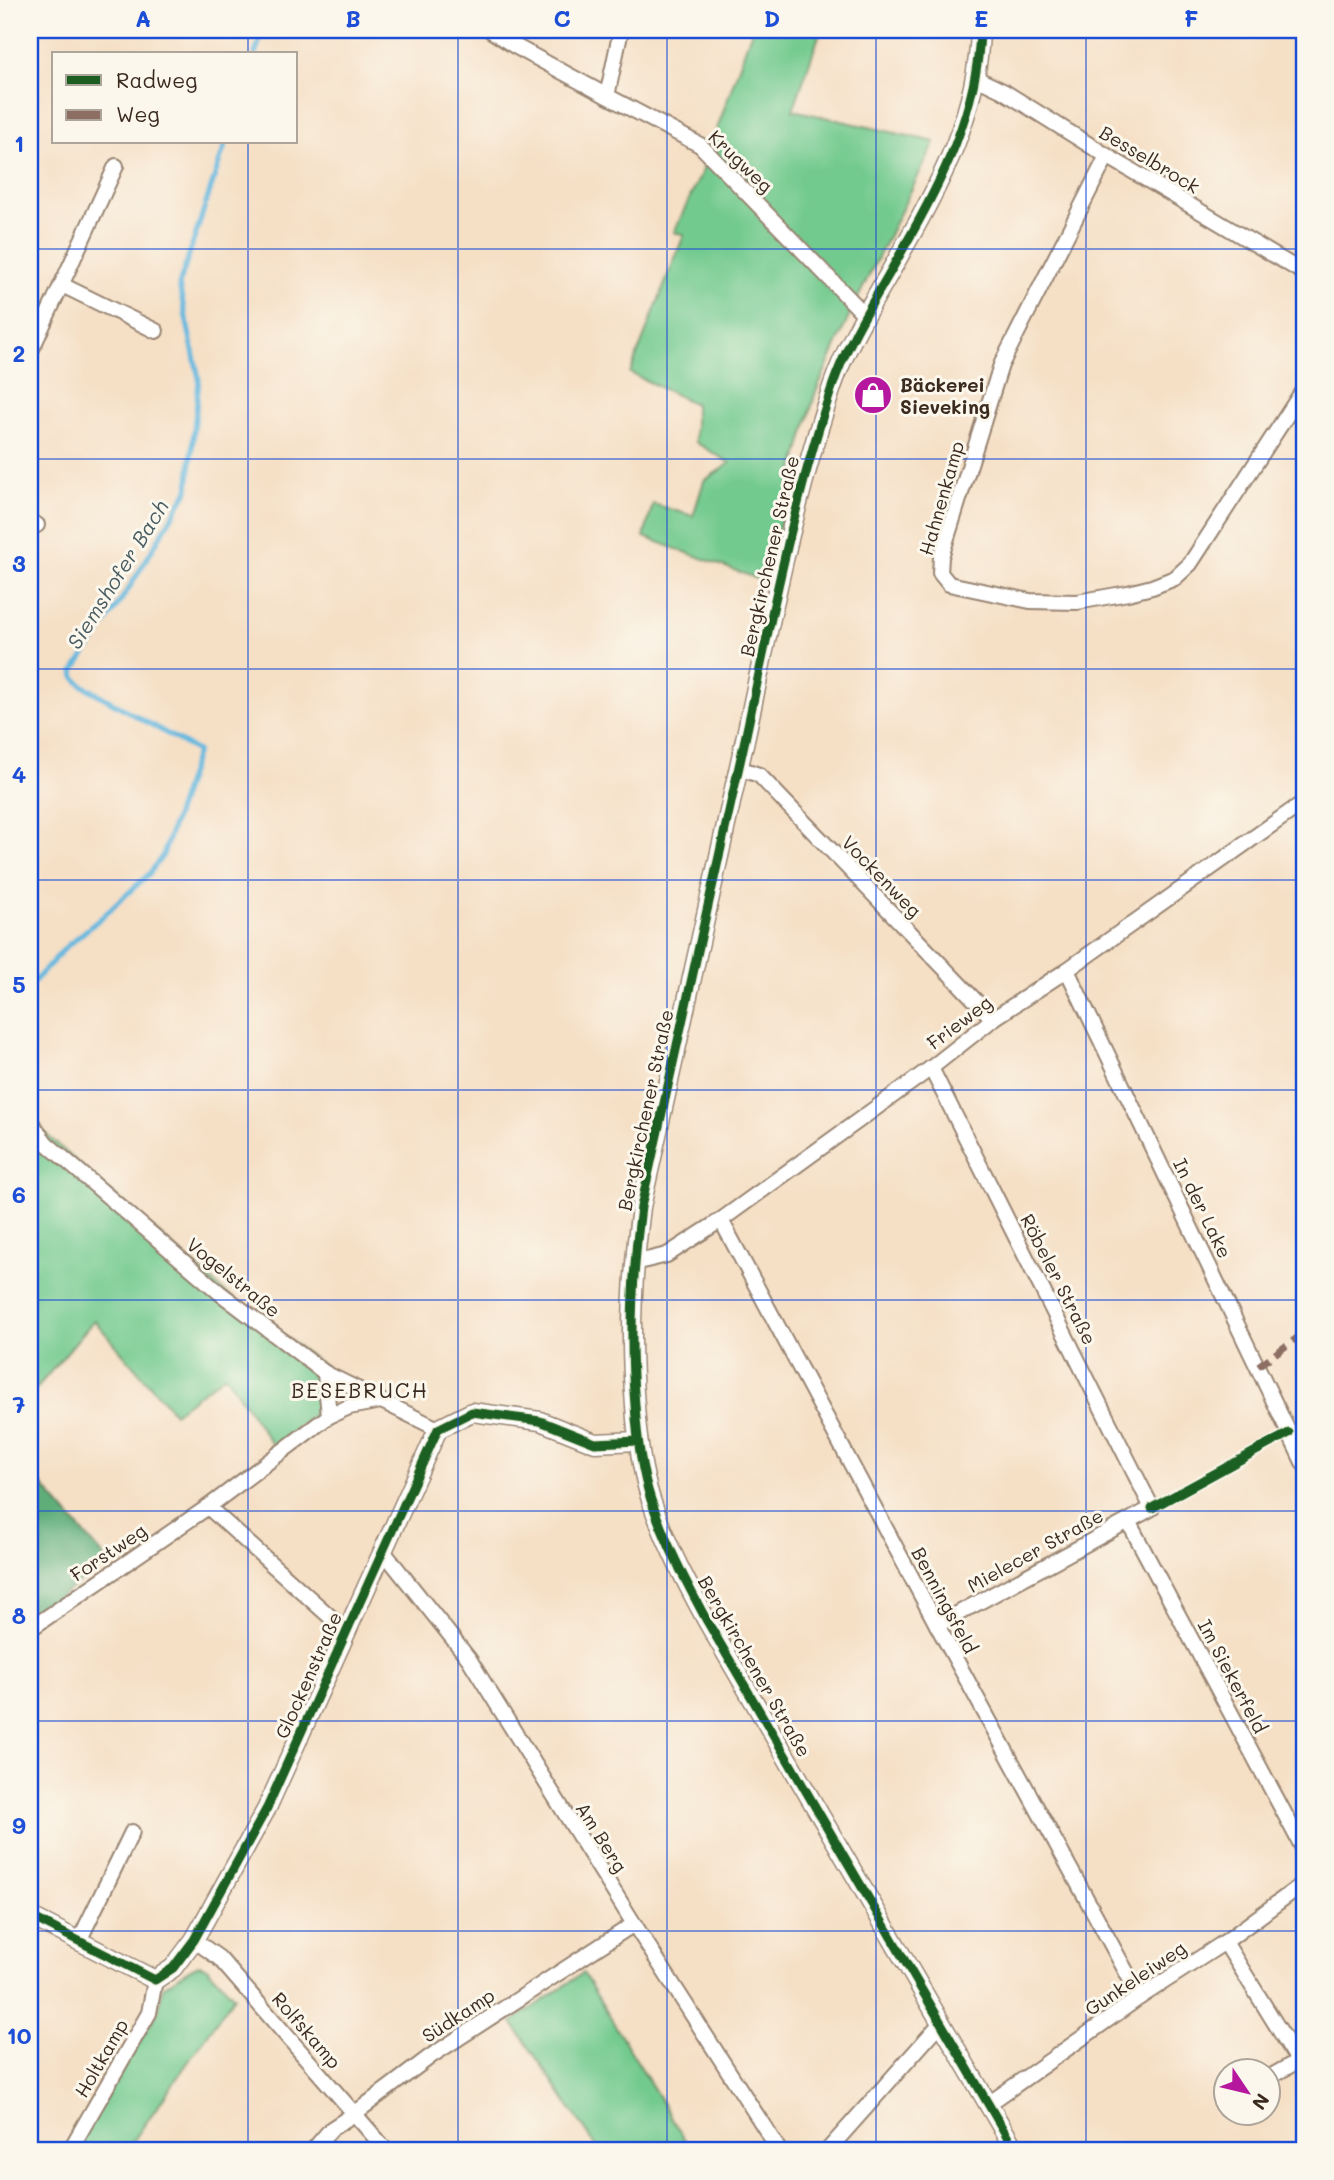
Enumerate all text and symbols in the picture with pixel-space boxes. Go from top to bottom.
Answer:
text: A [135,3,151,33]
text: B [345,3,361,33]
text: C [553,3,571,33]
text: D [764,3,780,33]
text: E [974,3,988,33]
text: F [1184,3,1198,33]
legend [52,52,298,144]
text: Radweg [116,66,197,93]
text: Weg [116,100,160,127]
street label: Besselbrock [1095,119,1205,199]
street label: Krugweg [704,124,778,198]
text: 1 [14,128,24,158]
text: 2 [13,338,25,368]
place label: Bäckerei Sieveking [900,372,990,419]
shop icon: Bäckerei Sieveking [852,374,894,416]
street label: Hahnenkamp [913,438,969,558]
street label: Bergkirchener Straße [734,453,804,659]
water label: Siemshofer Bach [60,494,174,654]
text: 3 [12,548,26,578]
text: 4 [12,759,26,789]
street label: Vockenweg [837,830,927,922]
text: 5 [12,969,26,999]
street label: Frieweg [921,989,997,1055]
street label: Bergkirchener Straße [611,1007,679,1213]
street label: In der Lake [1168,1154,1238,1262]
text: 6 [12,1179,26,1209]
street label: Röbeler Straße [1015,1209,1103,1349]
street label: Vogelstraße [182,1231,286,1323]
district label: BESEBRUCH [291,1376,429,1403]
text: 7 [13,1389,26,1419]
street label: Mielecer Straße [962,1502,1108,1598]
street label: Forstweg [65,1517,151,1587]
street label: Benningsfeld [906,1542,984,1658]
street label: Bergkirchener Straße [693,1571,817,1761]
text: 8 [12,1600,26,1630]
street label: Glockenstraße [269,1608,347,1742]
street label: Im Siekerfeld [1193,1615,1273,1737]
street label: Am Berg [571,1797,633,1877]
text: 9 [12,1810,26,1840]
street label: Gunkeleiweg [1080,1935,1190,2021]
street label: Südkamp [417,1982,499,2048]
street label: Rolfskamp [267,1986,347,2074]
street label: Holtkamp [68,2014,134,2102]
text: 10 [7,2020,32,2050]
north arrow [1212,2058,1282,2128]
text: N [1247,2089,1276,2115]

